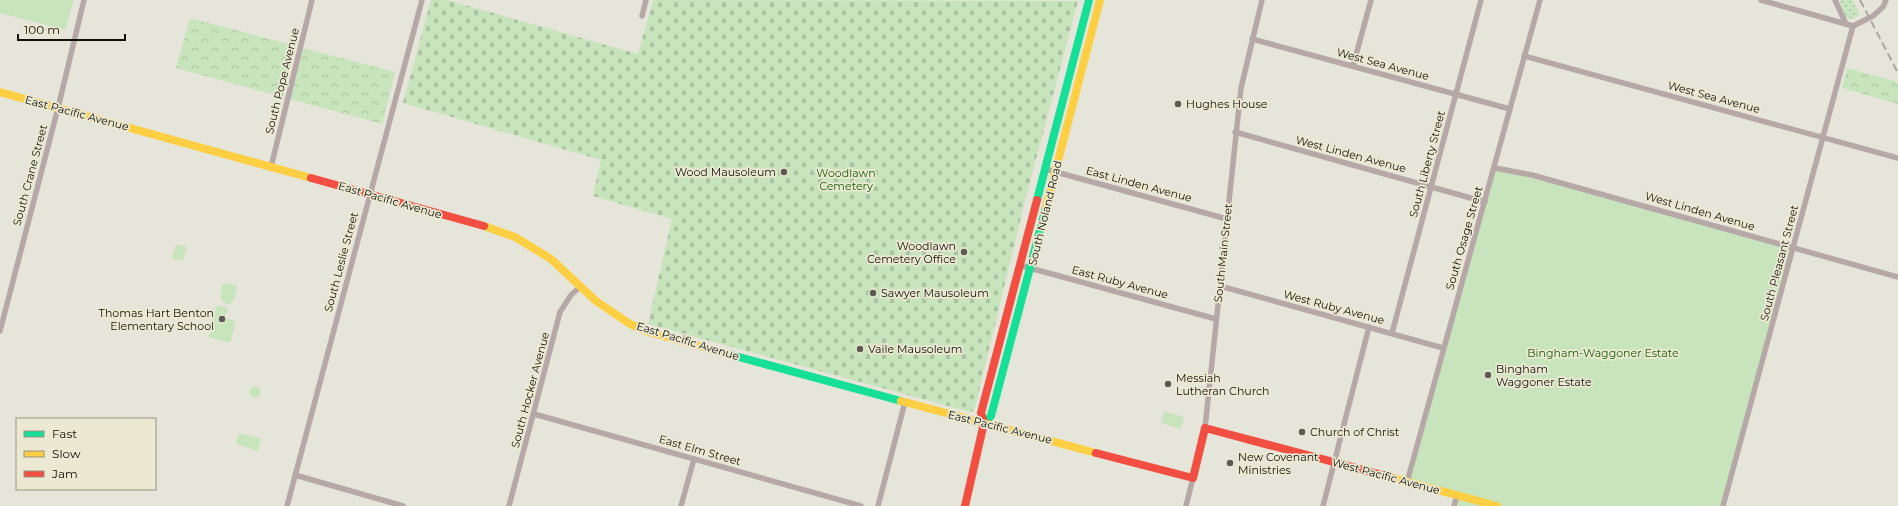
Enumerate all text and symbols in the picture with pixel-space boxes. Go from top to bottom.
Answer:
scale bar [18,16,125,42]
text: 100 m [24,22,60,37]
street label: South Pope Avenue [262,26,302,136]
street label: West Sea Avenue [1335,45,1431,83]
street label: West Sea Avenue [1666,78,1762,116]
street label: East Pacific Avenue [24,92,131,134]
place label: Hughes House [1186,97,1268,111]
marker: Hughes House [1173,99,1183,109]
street label: South Liberty Street [1406,108,1448,219]
street label: South Crane Street [10,122,50,227]
street label: West Linden Avenue [1294,133,1408,176]
street label: South Noland Road [1025,159,1065,267]
street label: East Linden Avenue [1084,163,1194,205]
place label: Wood Mausoleum [675,165,776,179]
park label: Woodlawn Cemetery [816,166,876,193]
marker: Wood Mausoleum [779,167,789,177]
street label: East Pacific Avenue [337,179,444,222]
street label: South Osage Street [1442,184,1486,291]
street label: West Linden Avenue [1643,189,1757,234]
street label: South Main Street [1211,202,1235,303]
street label: South Pleasant Street [1757,203,1801,323]
street label: South Leslie Street [321,210,361,314]
place label: Woodlawn Cemetery Office [867,239,956,266]
marker: Woodlawn Cemetery Office [959,247,969,257]
street label: East Ruby Avenue [1070,262,1170,302]
place label: Sawyer Mausoleum [881,286,989,300]
street label: West Ruby Avenue [1282,287,1386,327]
marker: Sawyer Mausoleum [868,288,878,298]
place label: Thomas Hart Benton Elementary School [99,306,214,333]
marker: Thomas Hart Benton Elementary School [217,314,227,324]
street label: East Pacific Avenue [635,319,742,363]
street label: South Hocker Avenue [508,330,552,450]
place label: Vaile Mausoleum [868,342,962,356]
marker: Vaile Mausoleum [855,344,865,354]
park label: Bingham-Waggoner Estate [1527,346,1679,360]
place label: Bingham Waggoner Estate [1496,362,1592,389]
marker: Bingham Waggoner Estate [1483,370,1493,380]
place label: Messiah Lutheran Church [1176,371,1270,398]
marker: Messiah Lutheran Church [1163,379,1173,389]
street label: East Pacific Avenue [946,407,1054,447]
legend [16,418,156,490]
place label: Church of Christ [1310,425,1400,439]
text: Fast [52,426,77,441]
marker: Church of Christ [1297,427,1307,437]
street label: East Elm Street [657,432,743,469]
text: Slow [52,446,81,461]
place label: New Covenant Ministries [1238,450,1319,477]
street label: West Pacific Avenue [1330,455,1442,497]
marker: New Covenant Ministries [1225,458,1235,468]
text: Jam [51,466,78,481]

